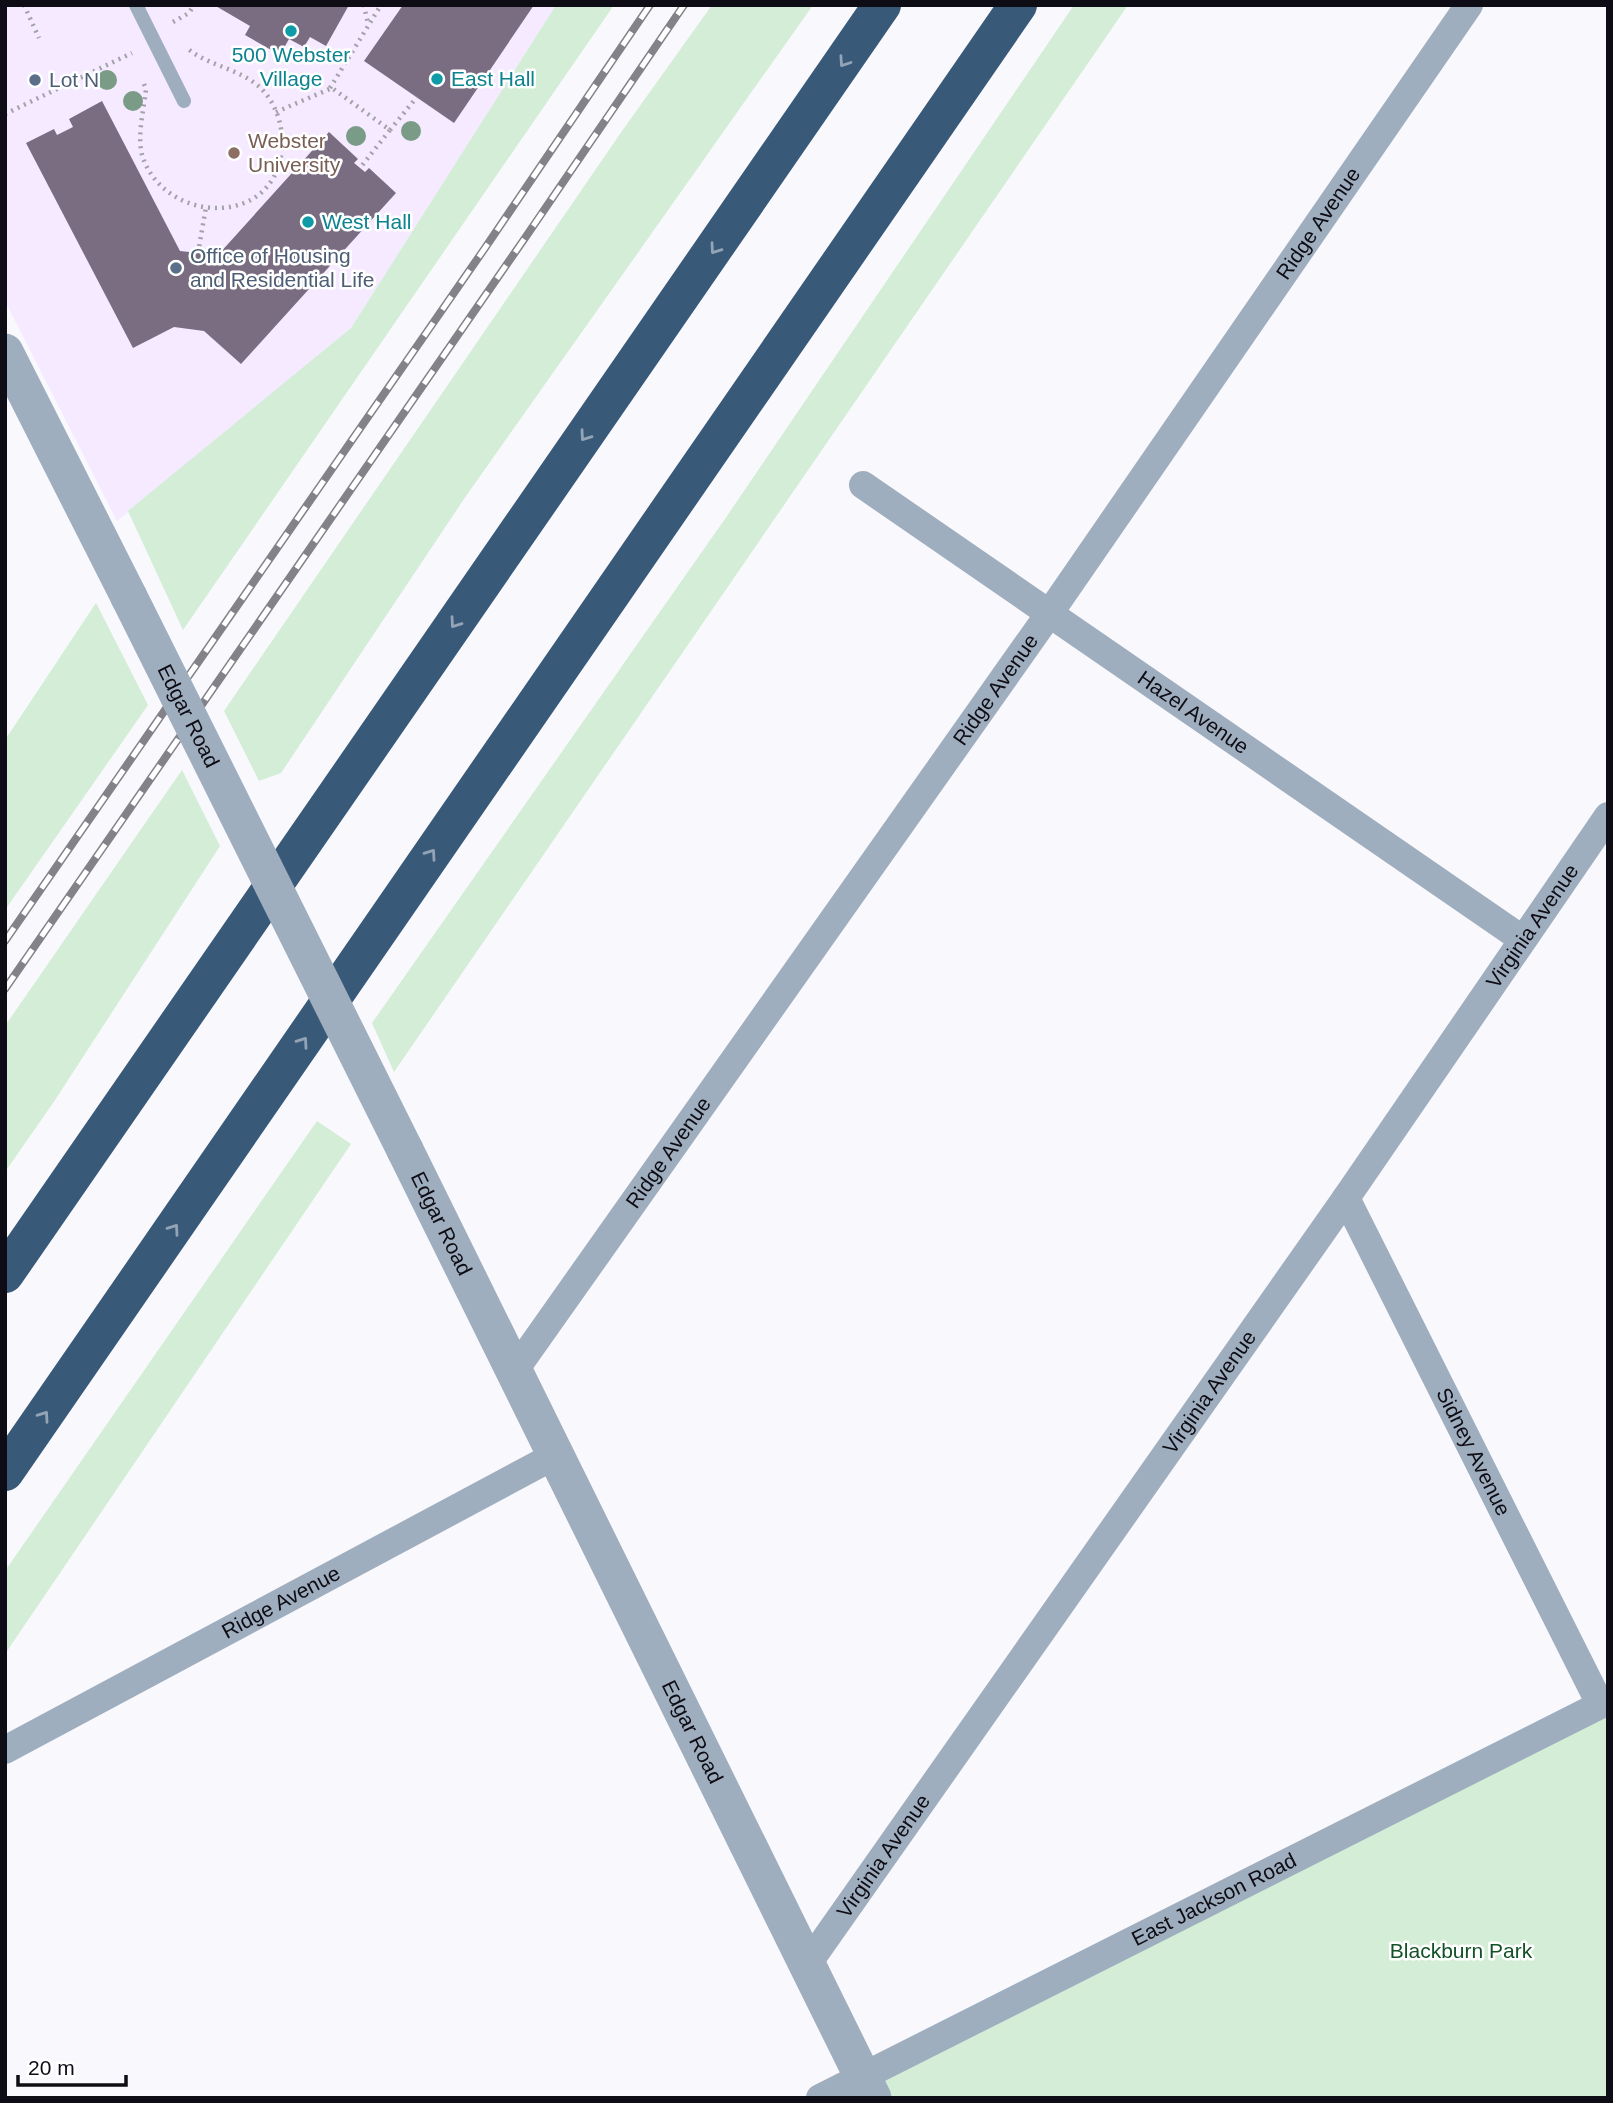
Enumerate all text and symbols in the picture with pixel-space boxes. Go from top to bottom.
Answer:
marker: 500 Webster Village [283,23,299,39]
place label: 500 Webster Village [232,43,350,90]
one-way arrow [839,54,852,67]
place label: East Hall [451,67,535,90]
place label: Lot N [49,68,99,91]
marker: East Hall [429,71,445,87]
marker: Lot N [27,72,43,88]
place label: Webster University [248,129,341,176]
marker: Webster University [226,145,242,161]
street label: Ridge Avenue [1271,163,1364,283]
place label: West Hall [322,210,411,233]
marker: West Hall [300,214,316,230]
one-way arrow [711,241,723,254]
place label: Office of Housing and Residential Life [190,244,374,291]
marker: Office of Housing and Residential Life [168,260,184,276]
one-way arrow [581,428,593,441]
one-way arrow [451,615,463,628]
street label: Ridge Avenue [948,629,1042,749]
street label: Edgar Road [154,660,224,771]
street label: Hazel Avenue [1134,666,1253,758]
one-way arrow [423,849,436,862]
street label: Virginia Avenue [1481,860,1583,992]
one-way arrow [295,1037,307,1050]
street label: Ridge Avenue [621,1093,715,1212]
street label: Edgar Road [407,1168,477,1279]
one-way arrow [166,1224,178,1237]
street label: Virginia Avenue [1158,1326,1260,1458]
street label: Sidney Avenue [1432,1384,1515,1519]
one-way arrow [36,1411,48,1424]
street label: Ridge Avenue [218,1561,344,1643]
street label: Edgar Road [658,1676,728,1787]
street label: Virginia Avenue [832,1790,934,1922]
street label: East Jackson Road [1128,1848,1300,1950]
park label: Blackburn Park [1390,1939,1533,1962]
scale bar [18,2044,126,2088]
text: 20 m [28,2056,75,2079]

